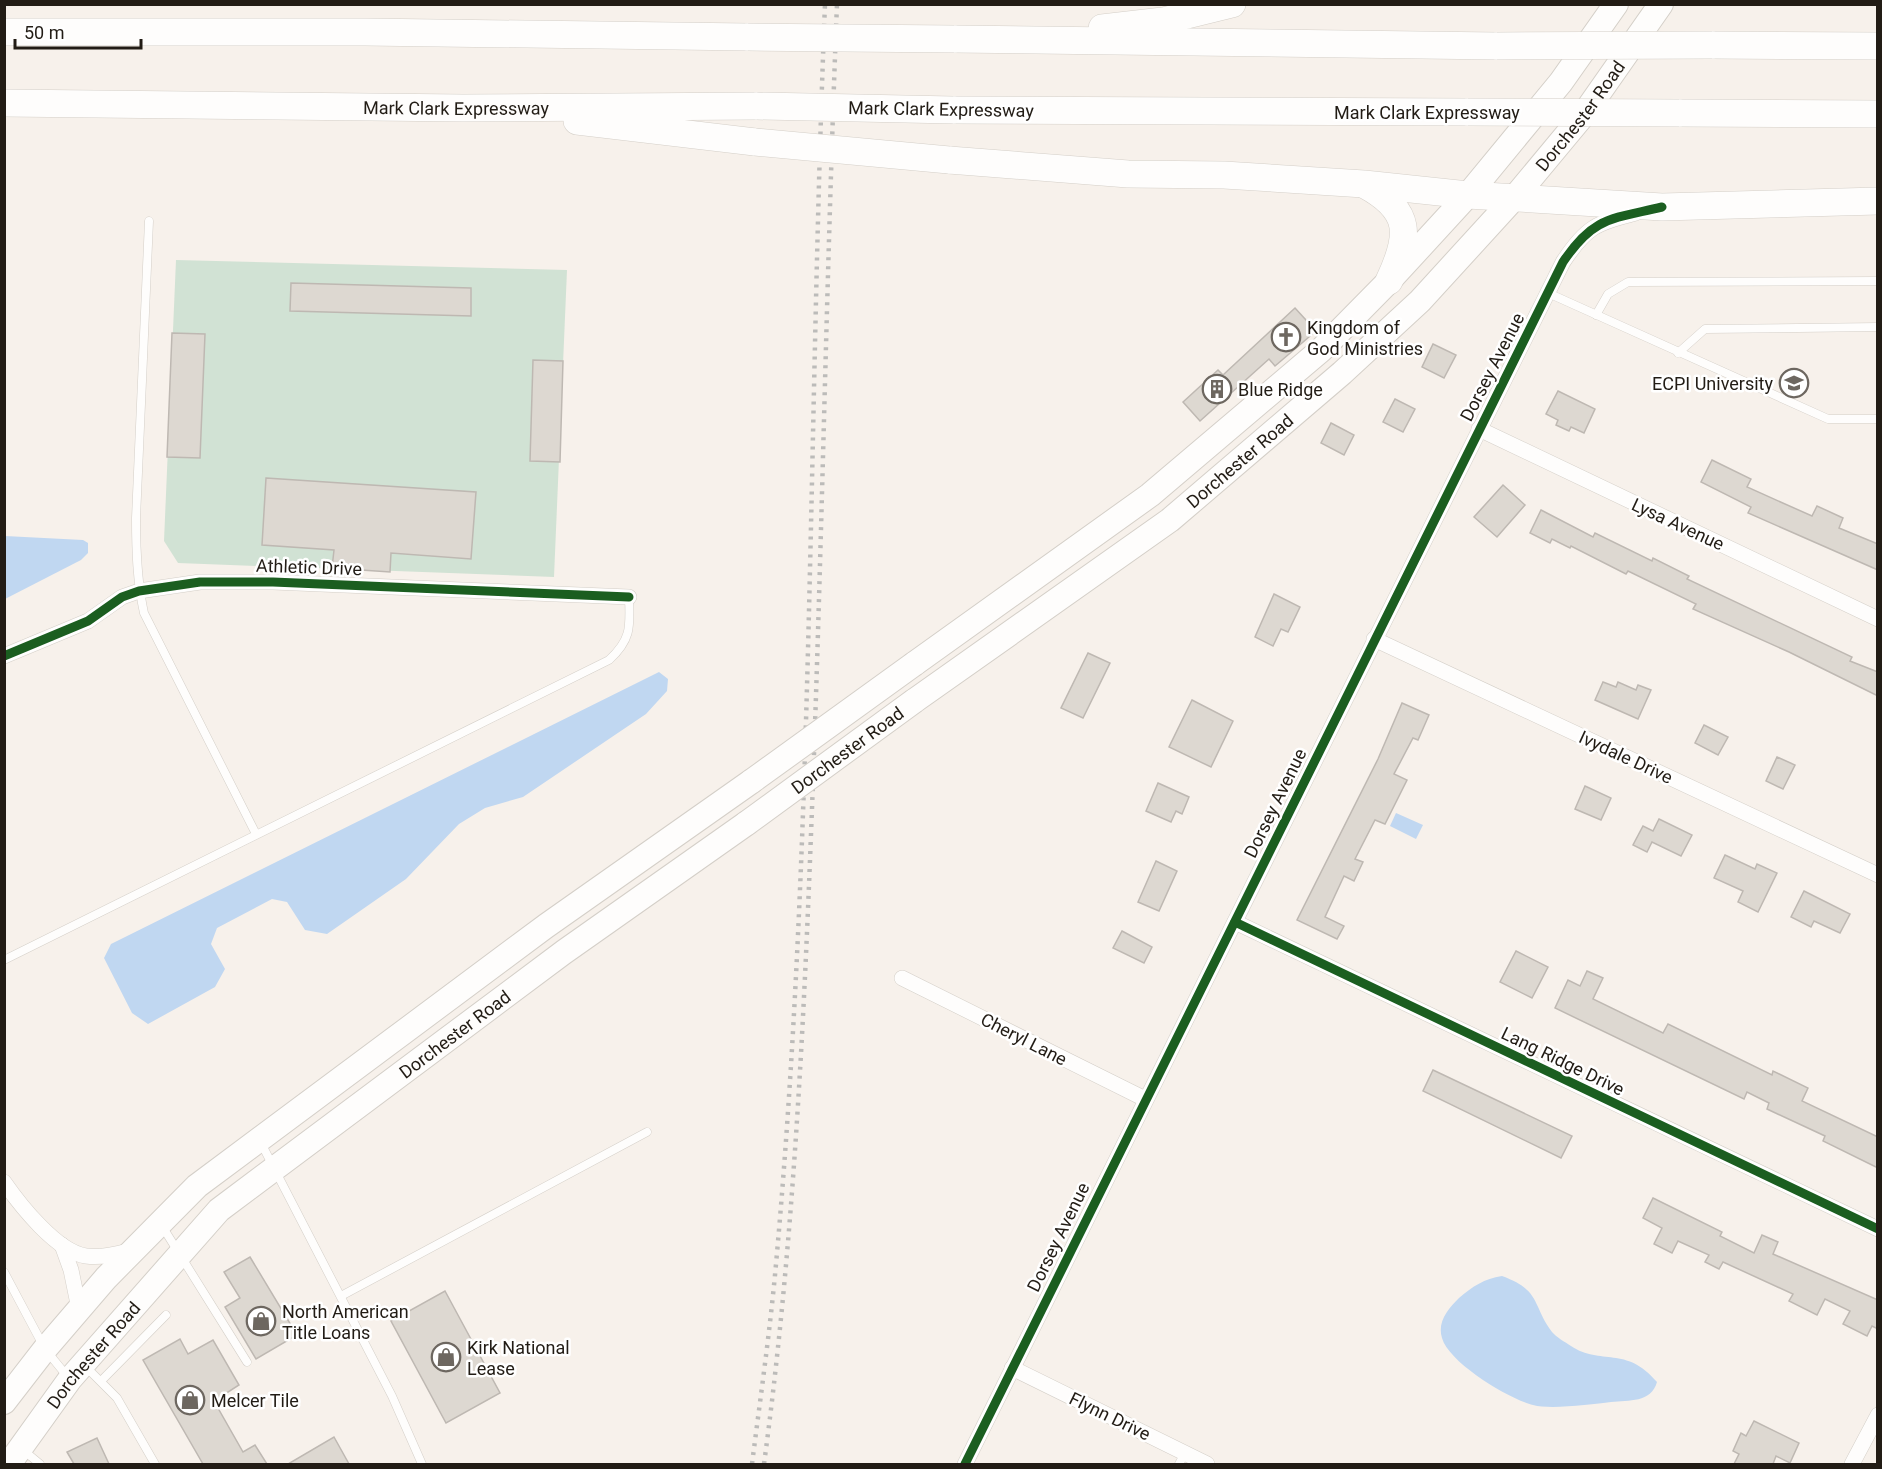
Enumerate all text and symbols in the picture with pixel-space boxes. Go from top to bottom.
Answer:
scale bar [15,12,141,50]
text: 50 m [24,22,64,43]
street label: Dorchester Road [1531,56,1629,175]
street label: Mark Clark Expressway [363,96,549,119]
street label: Mark Clark Expressway [848,97,1035,121]
street label: Mark Clark Expressway [1334,102,1520,123]
street label: Dorsey Avenue [1456,309,1528,425]
place label: Kingdom of God Ministries [1307,317,1423,359]
church icon: Kingdom of God Ministries [1270,321,1302,353]
school or university icon: ECPI University [1778,367,1810,399]
building icon: Blue Ridge [1201,373,1233,405]
place label: ECPI University [1652,373,1773,394]
place label: Blue Ridge [1238,379,1323,400]
street label: Dorchester Road [1182,409,1297,512]
street label: Lysa Avenue [1628,493,1728,555]
street label: Athletic Drive [256,555,362,579]
street label: Dorchester Road [787,702,907,798]
street label: Ivydale Drive [1576,726,1676,788]
street label: Dorsey Avenue [1240,745,1310,861]
street label: Dorchester Road [395,985,514,1082]
street label: Cheryl Lane [977,1008,1071,1070]
street label: Lang Ridge Drive [1498,1022,1628,1100]
street label: Dorsey Avenue [1023,1179,1093,1295]
street label: Dorchester Road [42,1297,144,1412]
place label: North American Title Loans [282,1301,409,1343]
shop icon: North American Title Loans [245,1305,277,1337]
place label: Kirk National Lease [467,1337,570,1379]
shop icon: Kirk National Lease [430,1341,462,1373]
shop icon: Melcer Tile [174,1384,206,1416]
street label: Flynn Drive [1066,1387,1154,1445]
place label: Melcer Tile [211,1390,299,1411]

